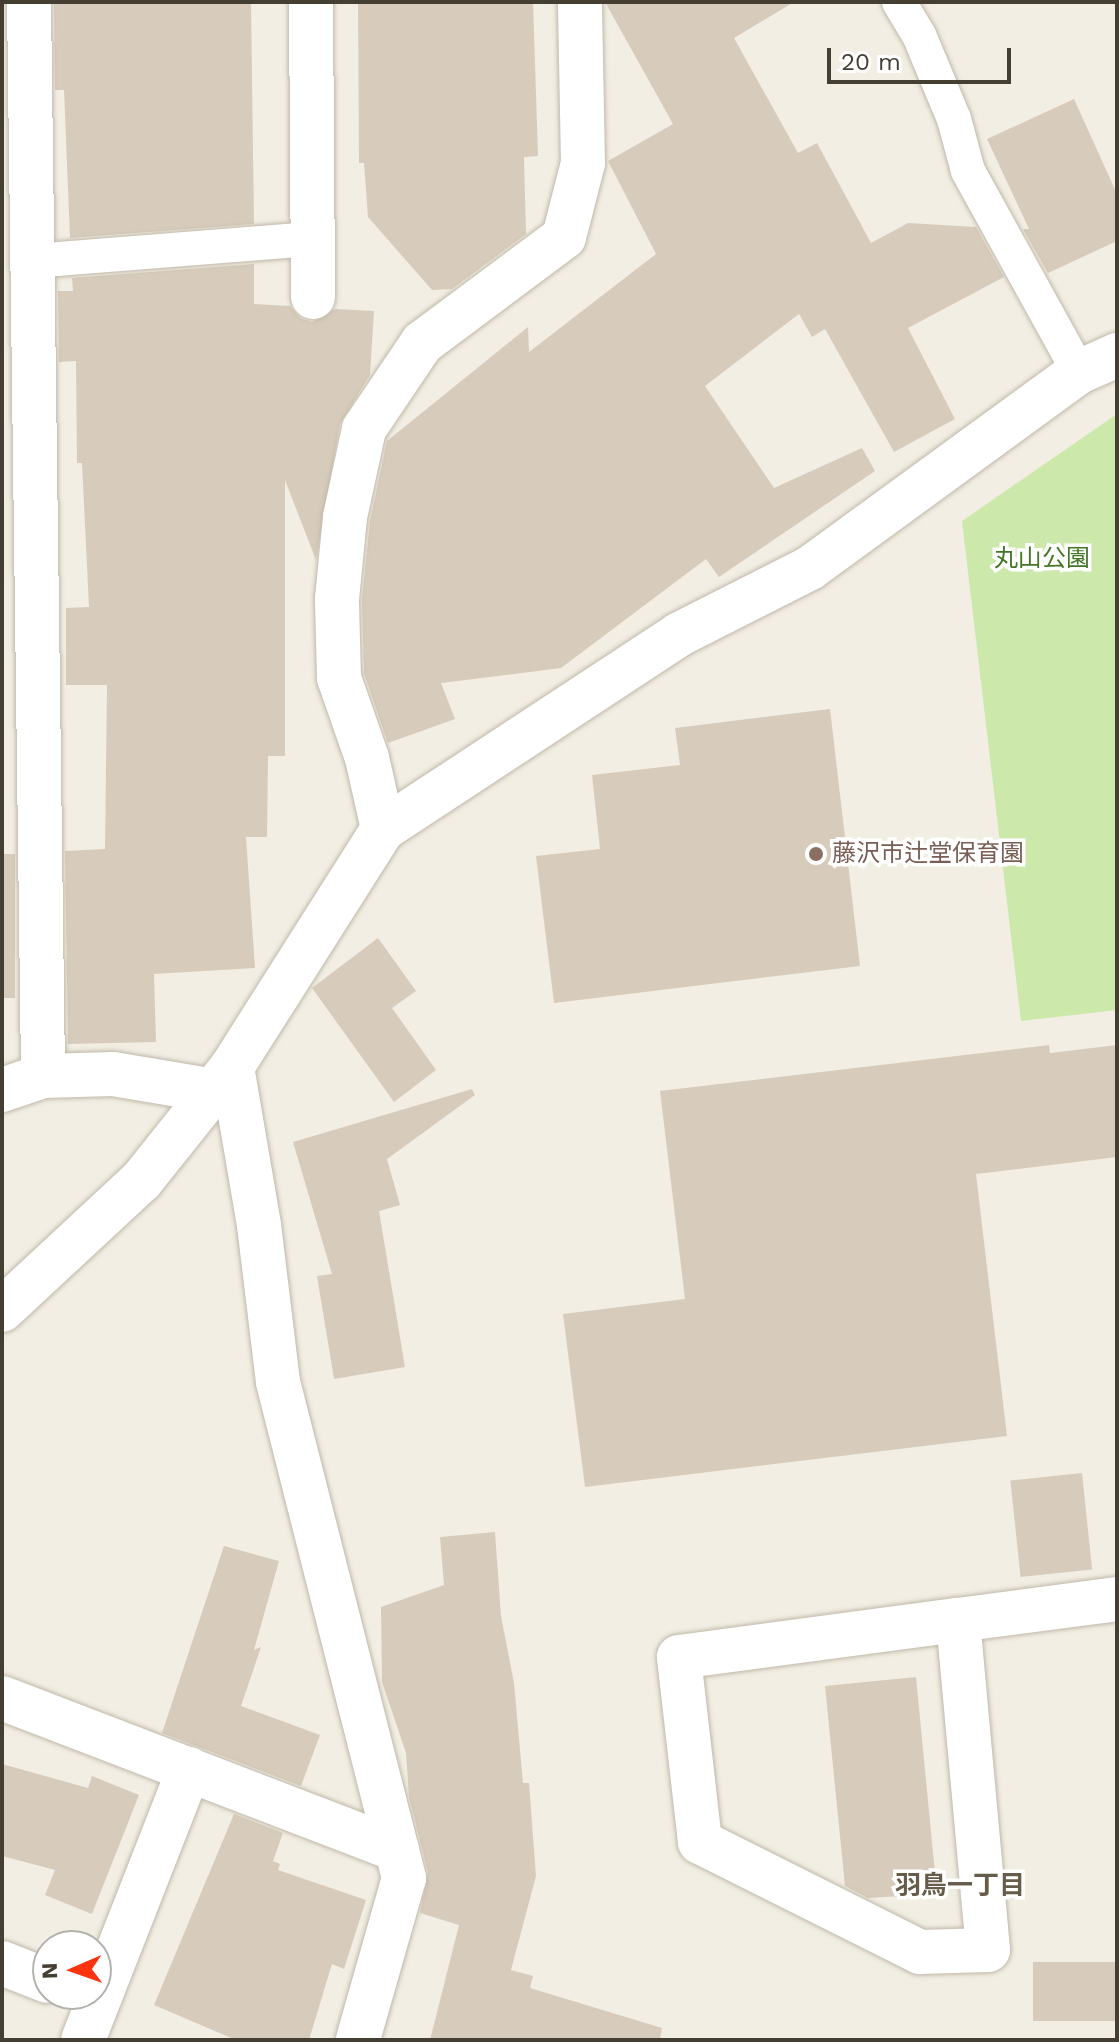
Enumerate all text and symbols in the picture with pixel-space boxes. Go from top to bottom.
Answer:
scale bar [831,32,1015,82]
text: 20 m [841,48,901,76]
park label: 丸山公園 [994,545,1090,573]
place label: 藤沢市辻堂保育園 [832,840,1024,868]
marker: 藤沢市辻堂保育園 [807,845,825,863]
district label: 羽鳥一丁目 [895,1870,1025,1902]
north arrow [32,1930,112,2010]
text: N [37,1962,62,1979]

